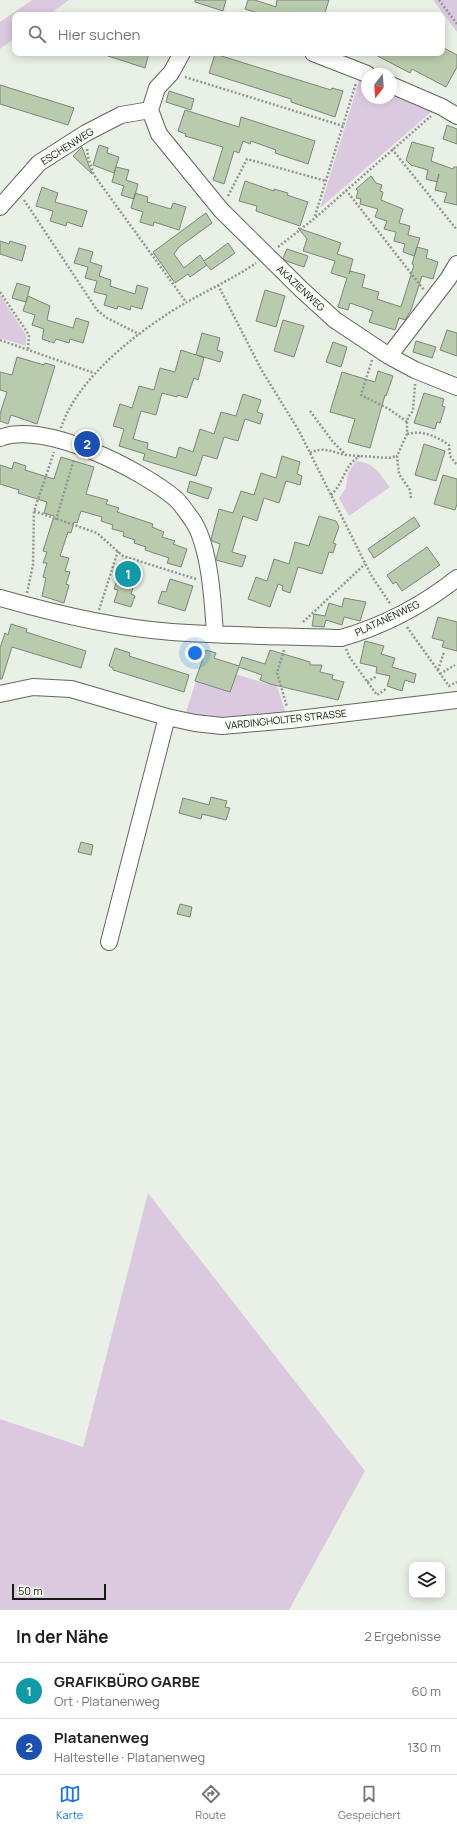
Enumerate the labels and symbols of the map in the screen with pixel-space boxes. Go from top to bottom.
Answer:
north arrow [361,68,397,104]
street label: ESCHENWEG [38,124,96,168]
street label: AKAZIENWEG [274,262,328,314]
pin: 2 [74,429,100,459]
pin: 1 [115,559,141,589]
street label: PLATANENWEG [352,597,422,639]
your location [185,643,205,663]
street label: VARDINGHOLTER STRASSE [225,706,348,732]
scale bar [12,1582,106,1601]

